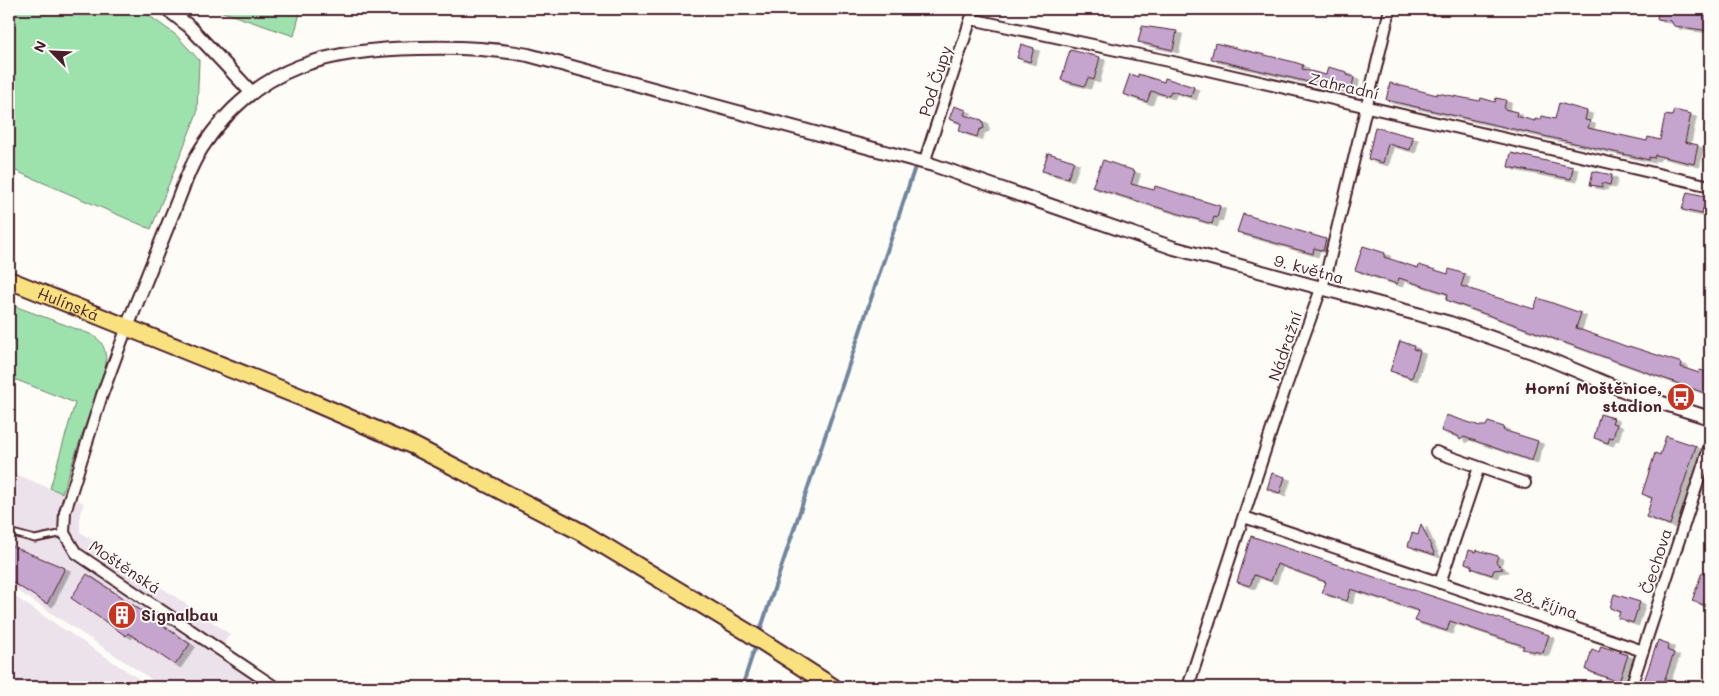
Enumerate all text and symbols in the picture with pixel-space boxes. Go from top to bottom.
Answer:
north arrow [28,28,78,78]
text: N [29,38,51,55]
street label: Pod Čupy [913,43,956,119]
street label: Zahradní [1307,67,1381,104]
street label: 9. května [1272,249,1346,288]
street label: Hulínská [35,282,102,325]
street label: Nádražní [1263,308,1306,384]
place label: Horní Moštěnice, stadion [1525,377,1662,416]
bus stop icon: Horní Moštěnice, stadion [1666,382,1696,412]
street label: Čechova [1635,525,1676,596]
street label: Moštěnská [85,535,165,598]
street label: 28. října [1512,582,1581,623]
building icon: Signalbau [107,600,137,630]
place label: Signalbau [141,604,218,625]

